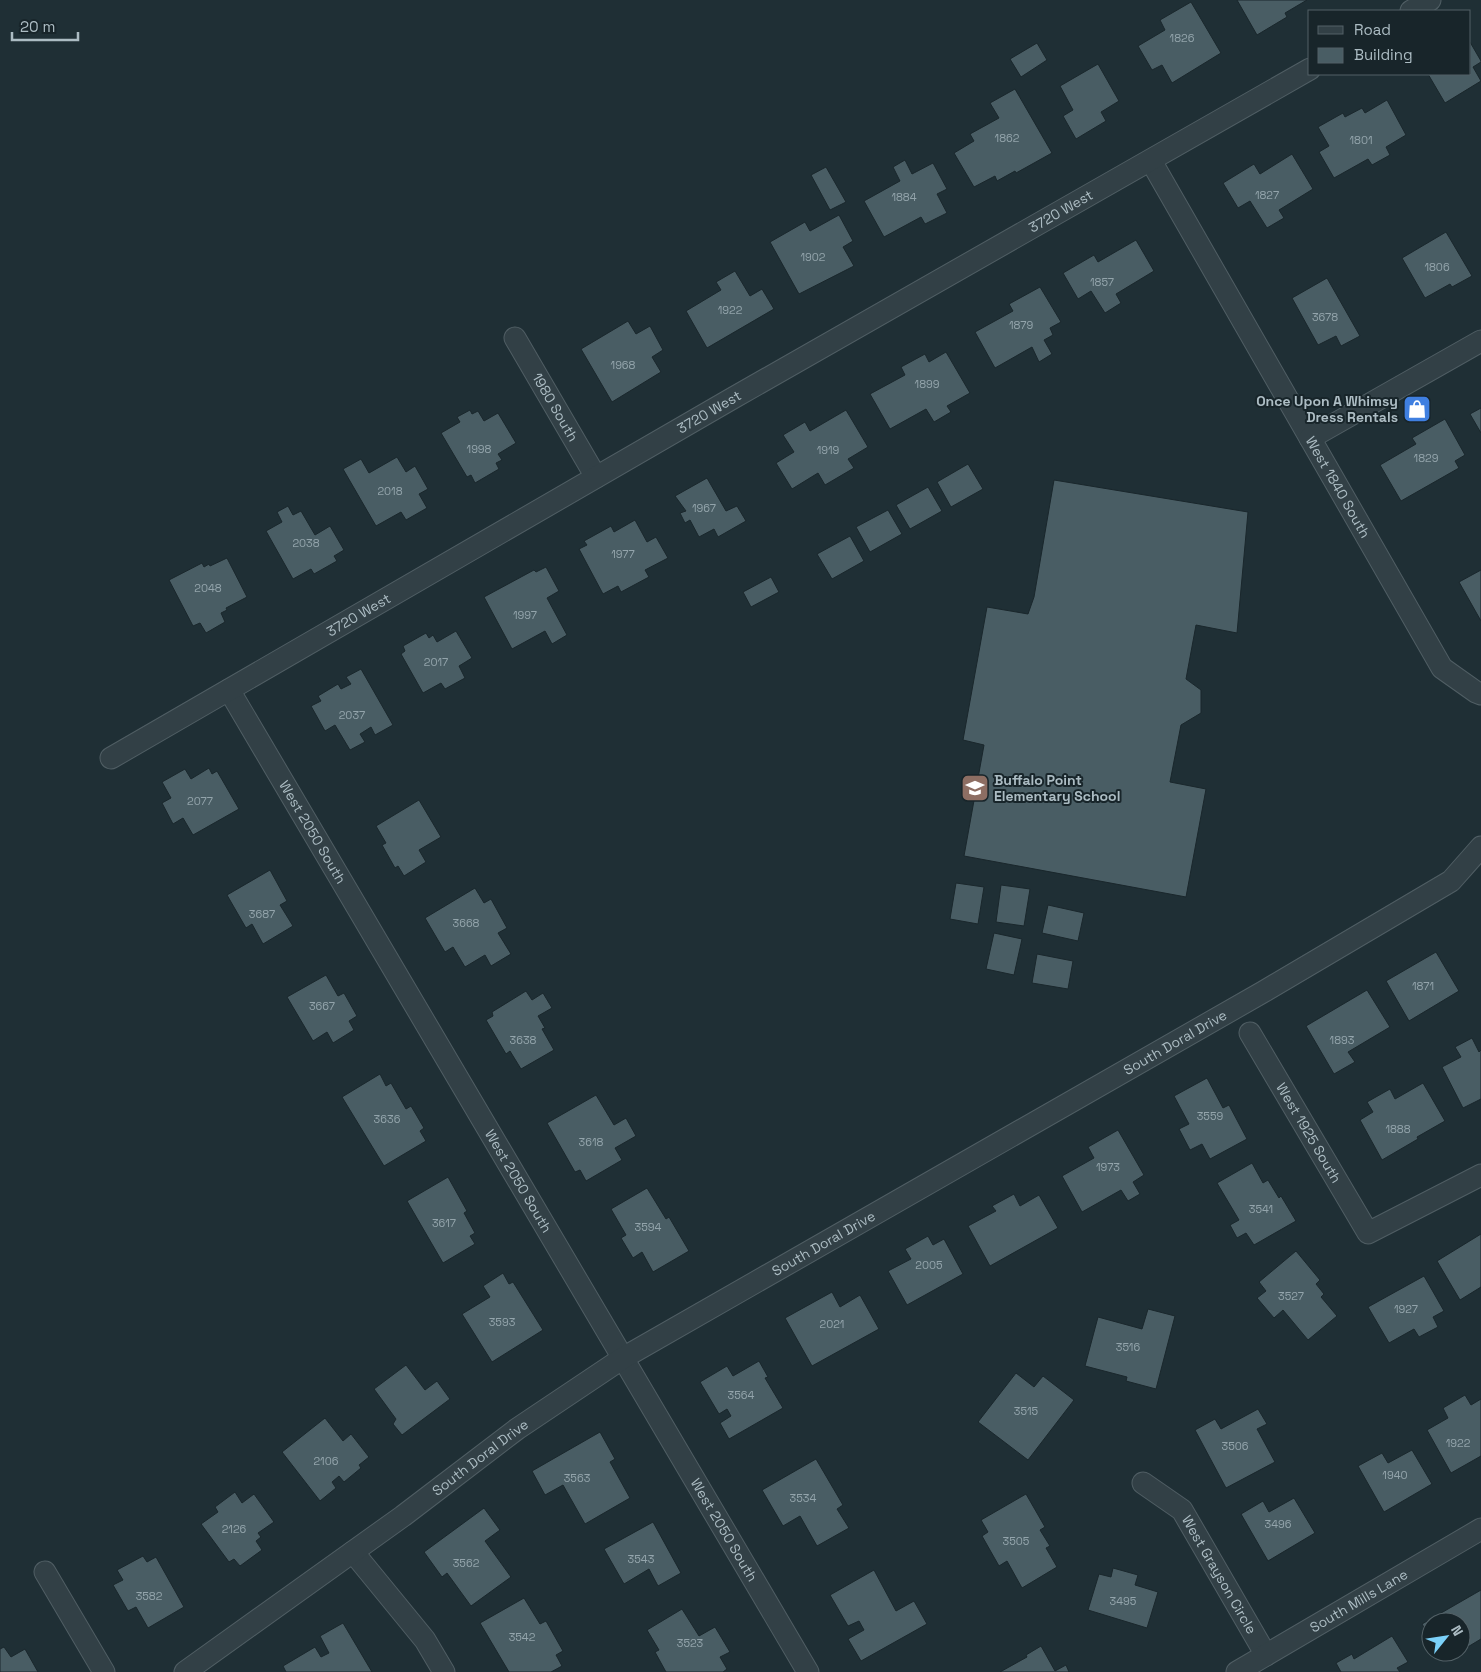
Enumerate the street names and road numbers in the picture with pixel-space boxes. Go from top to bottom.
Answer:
street label: 3720 West [1025,186,1096,237]
street label: 1980 South [528,369,582,445]
street label: 3720 West [674,386,744,437]
street label: West 1840 South [1302,433,1374,541]
street label: 3720 West [323,589,394,640]
street label: West 2050 South [275,777,350,887]
street label: South Doral Drive [1120,1006,1230,1079]
street label: West 1925 South [1272,1080,1346,1186]
street label: West 2050 South [481,1126,556,1236]
street label: South Doral Drive [769,1207,878,1280]
street label: South Doral Drive [428,1415,532,1500]
street label: West 2050 South [687,1475,762,1585]
street label: West Grayson Circle [1178,1512,1261,1637]
street label: South Mills Lane [1306,1565,1411,1636]

